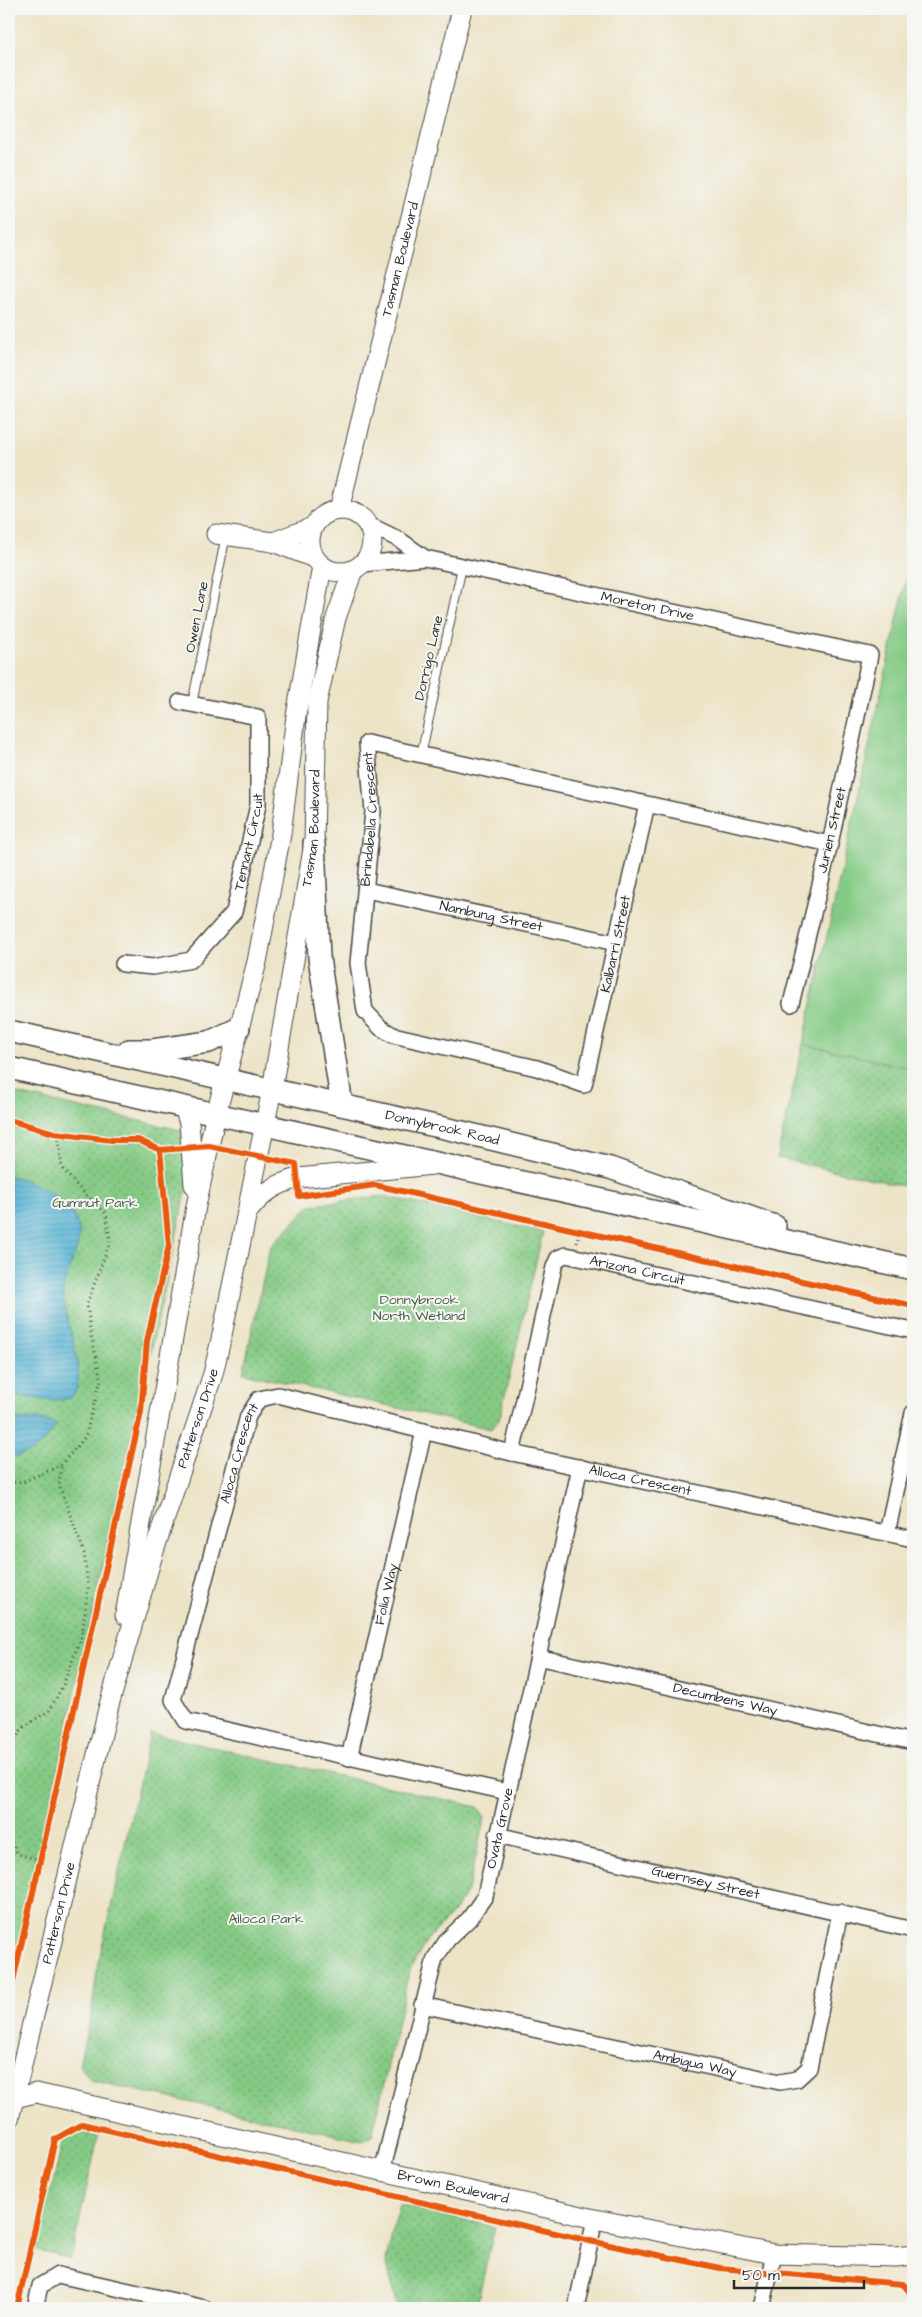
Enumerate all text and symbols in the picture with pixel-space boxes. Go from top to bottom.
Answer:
street label: Tasman Boulevard [377,200,424,319]
street label: Owen Lane [180,579,214,654]
street label: Moreton Drive [599,587,696,626]
street label: Dorrigo Lane [410,613,449,702]
street label: Brindabella Crescent [356,751,383,887]
street label: Tasman Boulevard [297,770,326,888]
street label: Jurien Street [812,785,852,875]
street label: Tennant Circuit [229,793,268,893]
street label: Kalbarri Street [596,893,636,995]
street label: Nambung Street [438,896,545,937]
street label: Donnybrook Road [383,1105,501,1151]
park label: Gumnut Park [52,1193,138,1213]
street label: Arizona Circuit [588,1250,687,1291]
park label: Donnybrook North Wetland [373,1290,465,1326]
street label: Patterson Drive [172,1366,224,1471]
street label: Alloca Crescent [215,1399,264,1506]
street label: Alloca Crescent [587,1460,694,1501]
street label: Folia Way [370,1561,403,1627]
street label: Decumbens Way [671,1678,780,1721]
street label: Ovata Grove [481,1785,519,1871]
street label: Patterson Drive [37,1860,81,1966]
street label: Guernsey Street [650,1861,762,1905]
park label: Alloca Park [228,1909,304,1929]
street label: Ambigua Way [651,2045,739,2082]
street label: Brown Boulevard [395,2165,511,2209]
scale bar [734,2257,864,2289]
text: 50 m [742,2265,780,2286]

